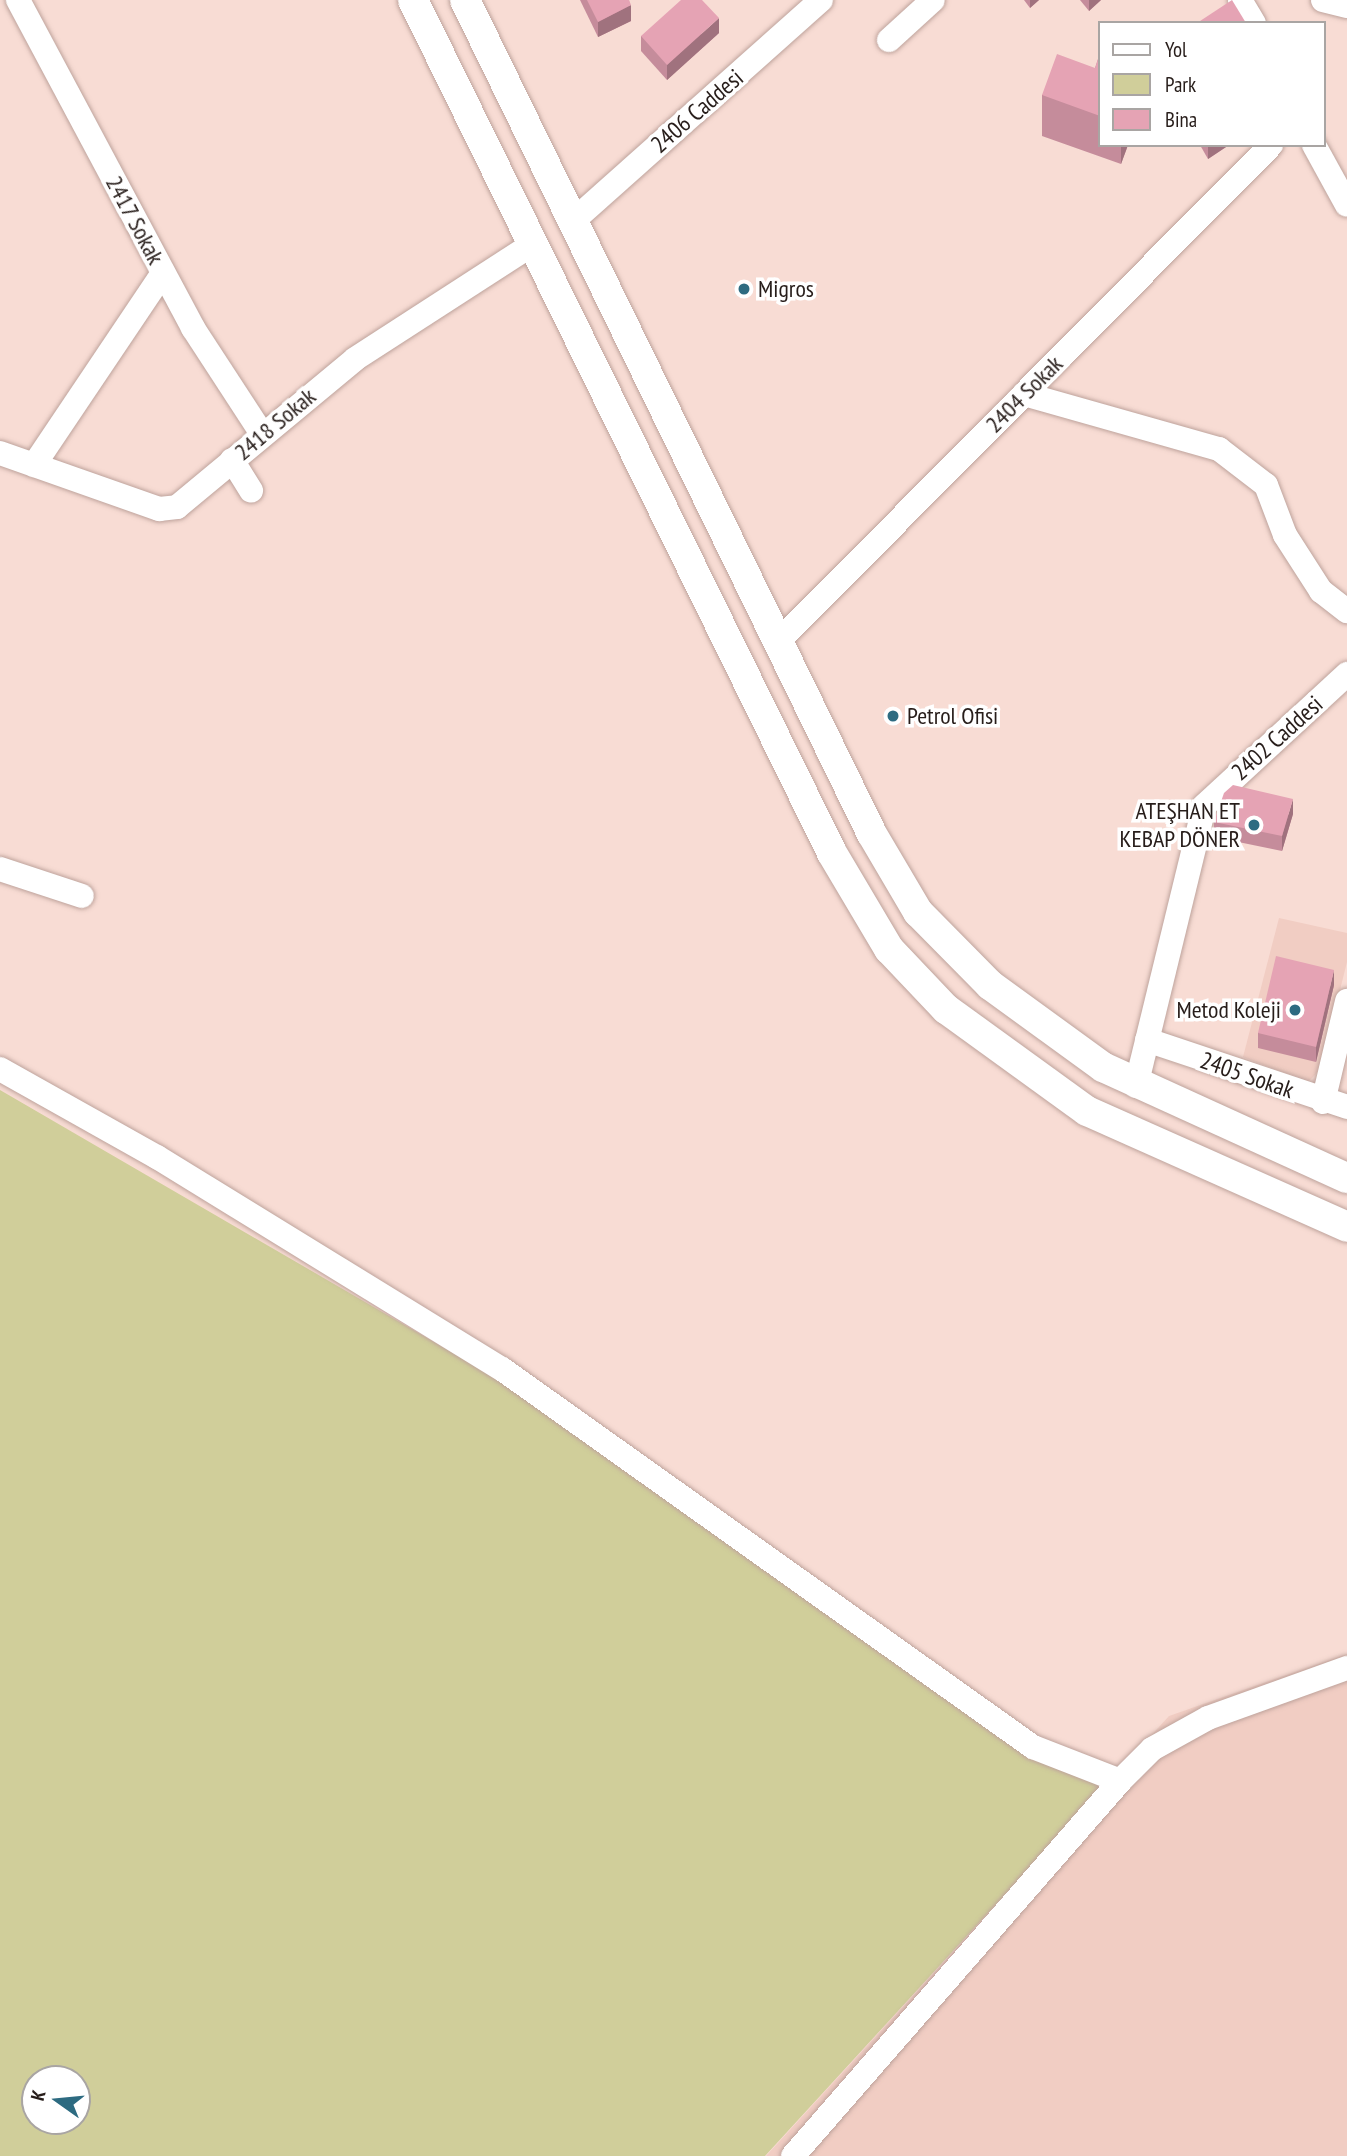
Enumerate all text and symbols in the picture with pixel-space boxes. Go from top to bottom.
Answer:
legend [1098,21,1326,147]
text: Yol [1165,36,1187,63]
street label: 2406 Caddesi [645,63,749,159]
text: Park [1165,71,1196,98]
text: Bina [1165,106,1197,133]
street label: 2417 Sokak [99,170,171,270]
place label: Migros [758,275,814,303]
marker: Migros [736,281,752,297]
street label: 2404 Sokak [979,349,1069,439]
street label: 2418 Sokak [229,382,321,466]
street label: 2402 Caddesi [1226,690,1328,786]
place label: Petrol Ofisi [907,702,998,730]
marker: Petrol Ofisi [885,708,901,724]
place label: ATEŞHAN ET KEBAP DÖNER [1119,797,1240,853]
marker: ATEŞHAN ET KEBAP DÖNER [1246,817,1262,833]
place label: Metod Koleji [1176,996,1281,1024]
marker: Metod Koleji [1287,1002,1303,1018]
street label: 2405 Sokak [1196,1046,1298,1104]
north arrow [21,2065,91,2135]
text: K [25,2087,51,2103]

